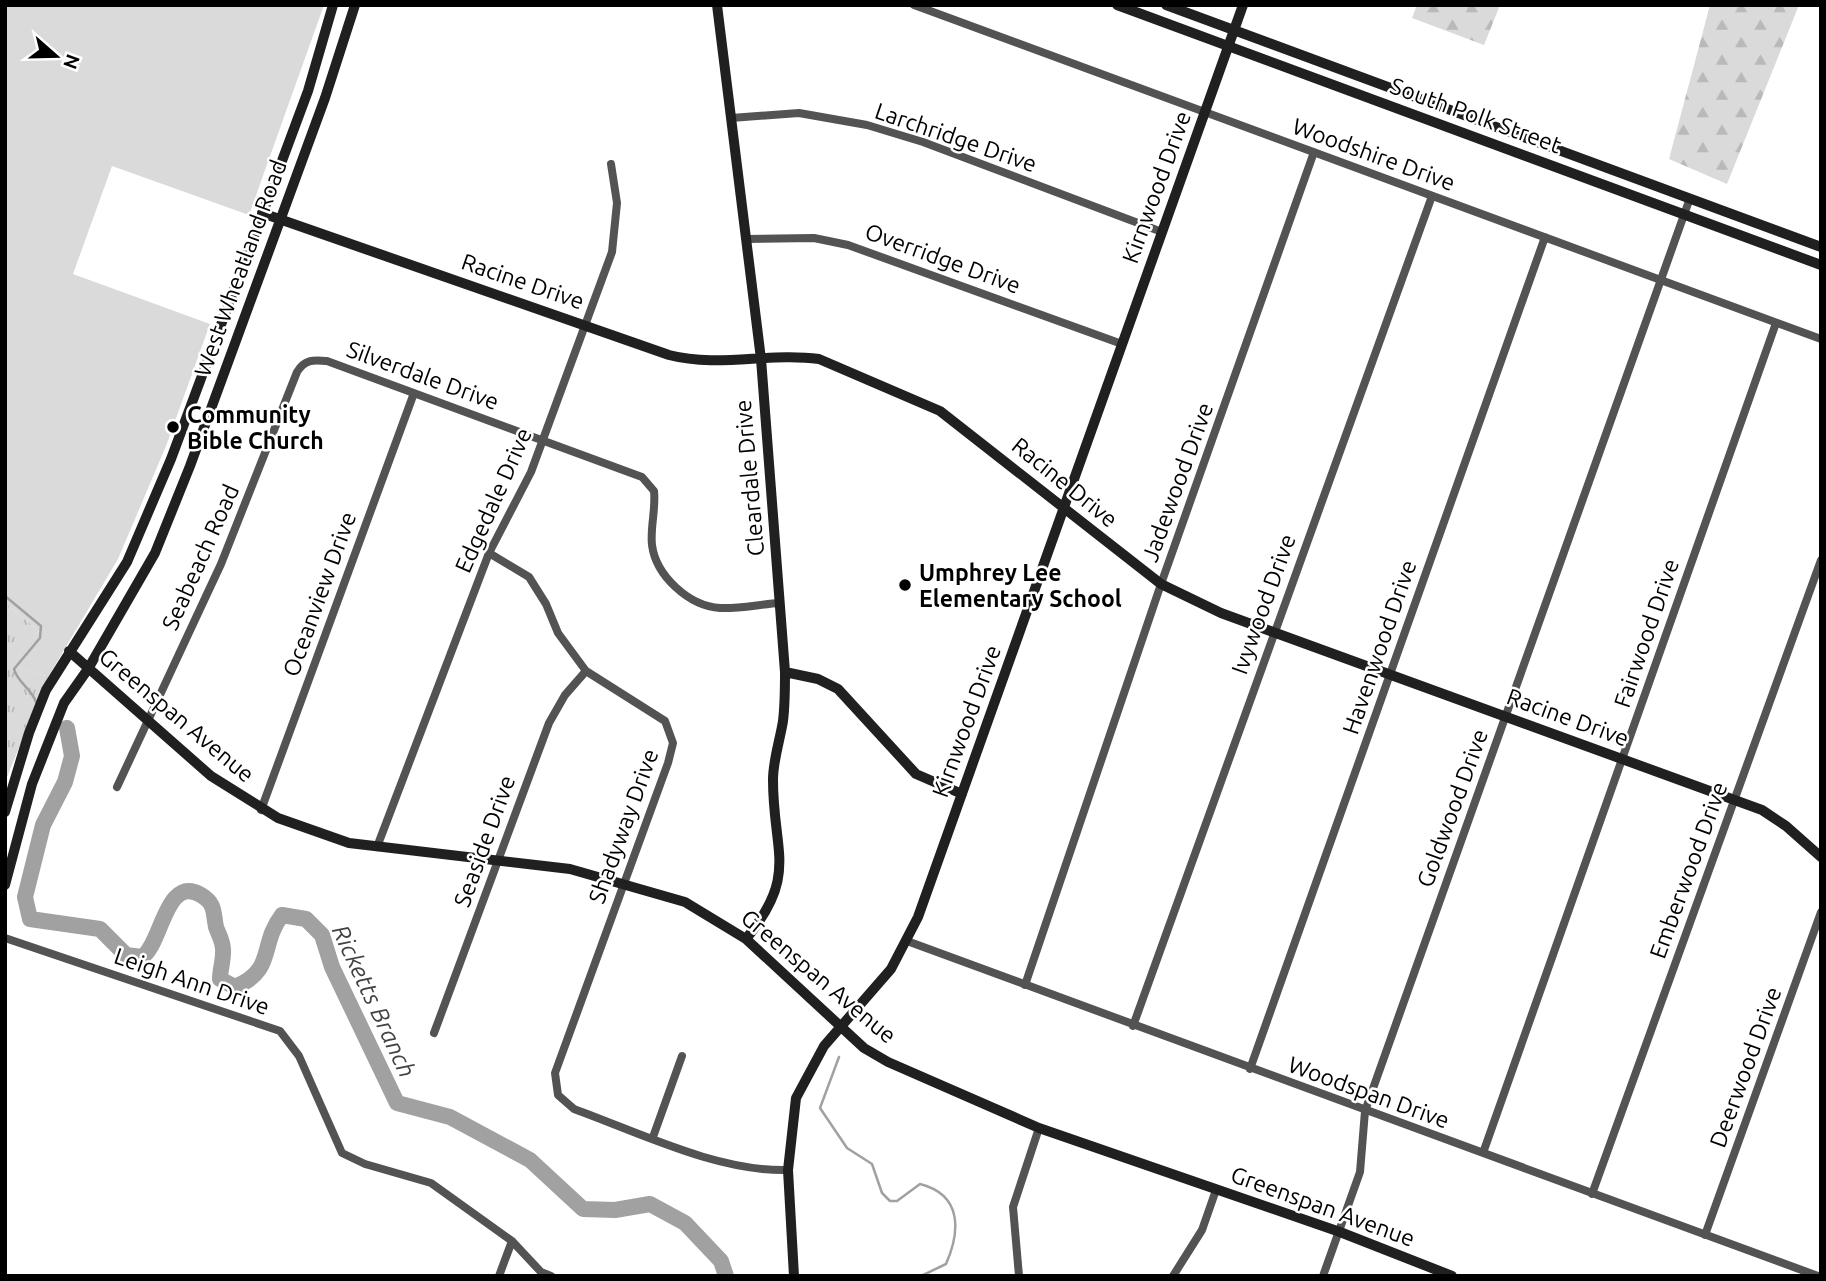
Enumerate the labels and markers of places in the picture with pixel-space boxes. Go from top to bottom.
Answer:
place label: Community Bible Church [187,402,324,453]
marker: Community Bible Church [165,419,181,435]
place label: Umphrey Lee Elementary School [919,560,1122,611]
marker: Umphrey Lee Elementary School [897,577,913,593]

